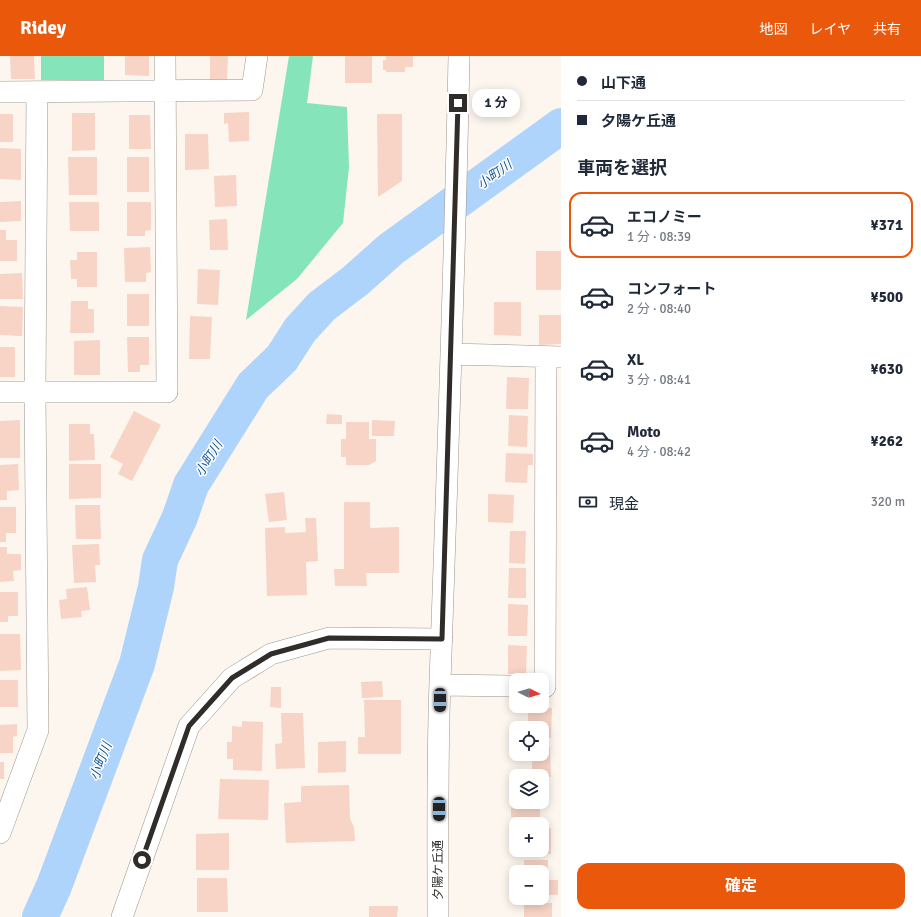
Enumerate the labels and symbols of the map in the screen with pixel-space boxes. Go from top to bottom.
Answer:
callout: 1 分 [472,89,520,117]
route end [449,94,467,112]
water label: 小町川 [474,156,517,193]
water label: 小町川 [192,436,227,479]
north arrow [509,673,549,713]
car [434,688,446,712]
water label: 小町川 [86,738,116,782]
car [433,797,445,821]
street label: 夕陽ケ丘通 [431,840,446,900]
route start [133,851,151,869]

